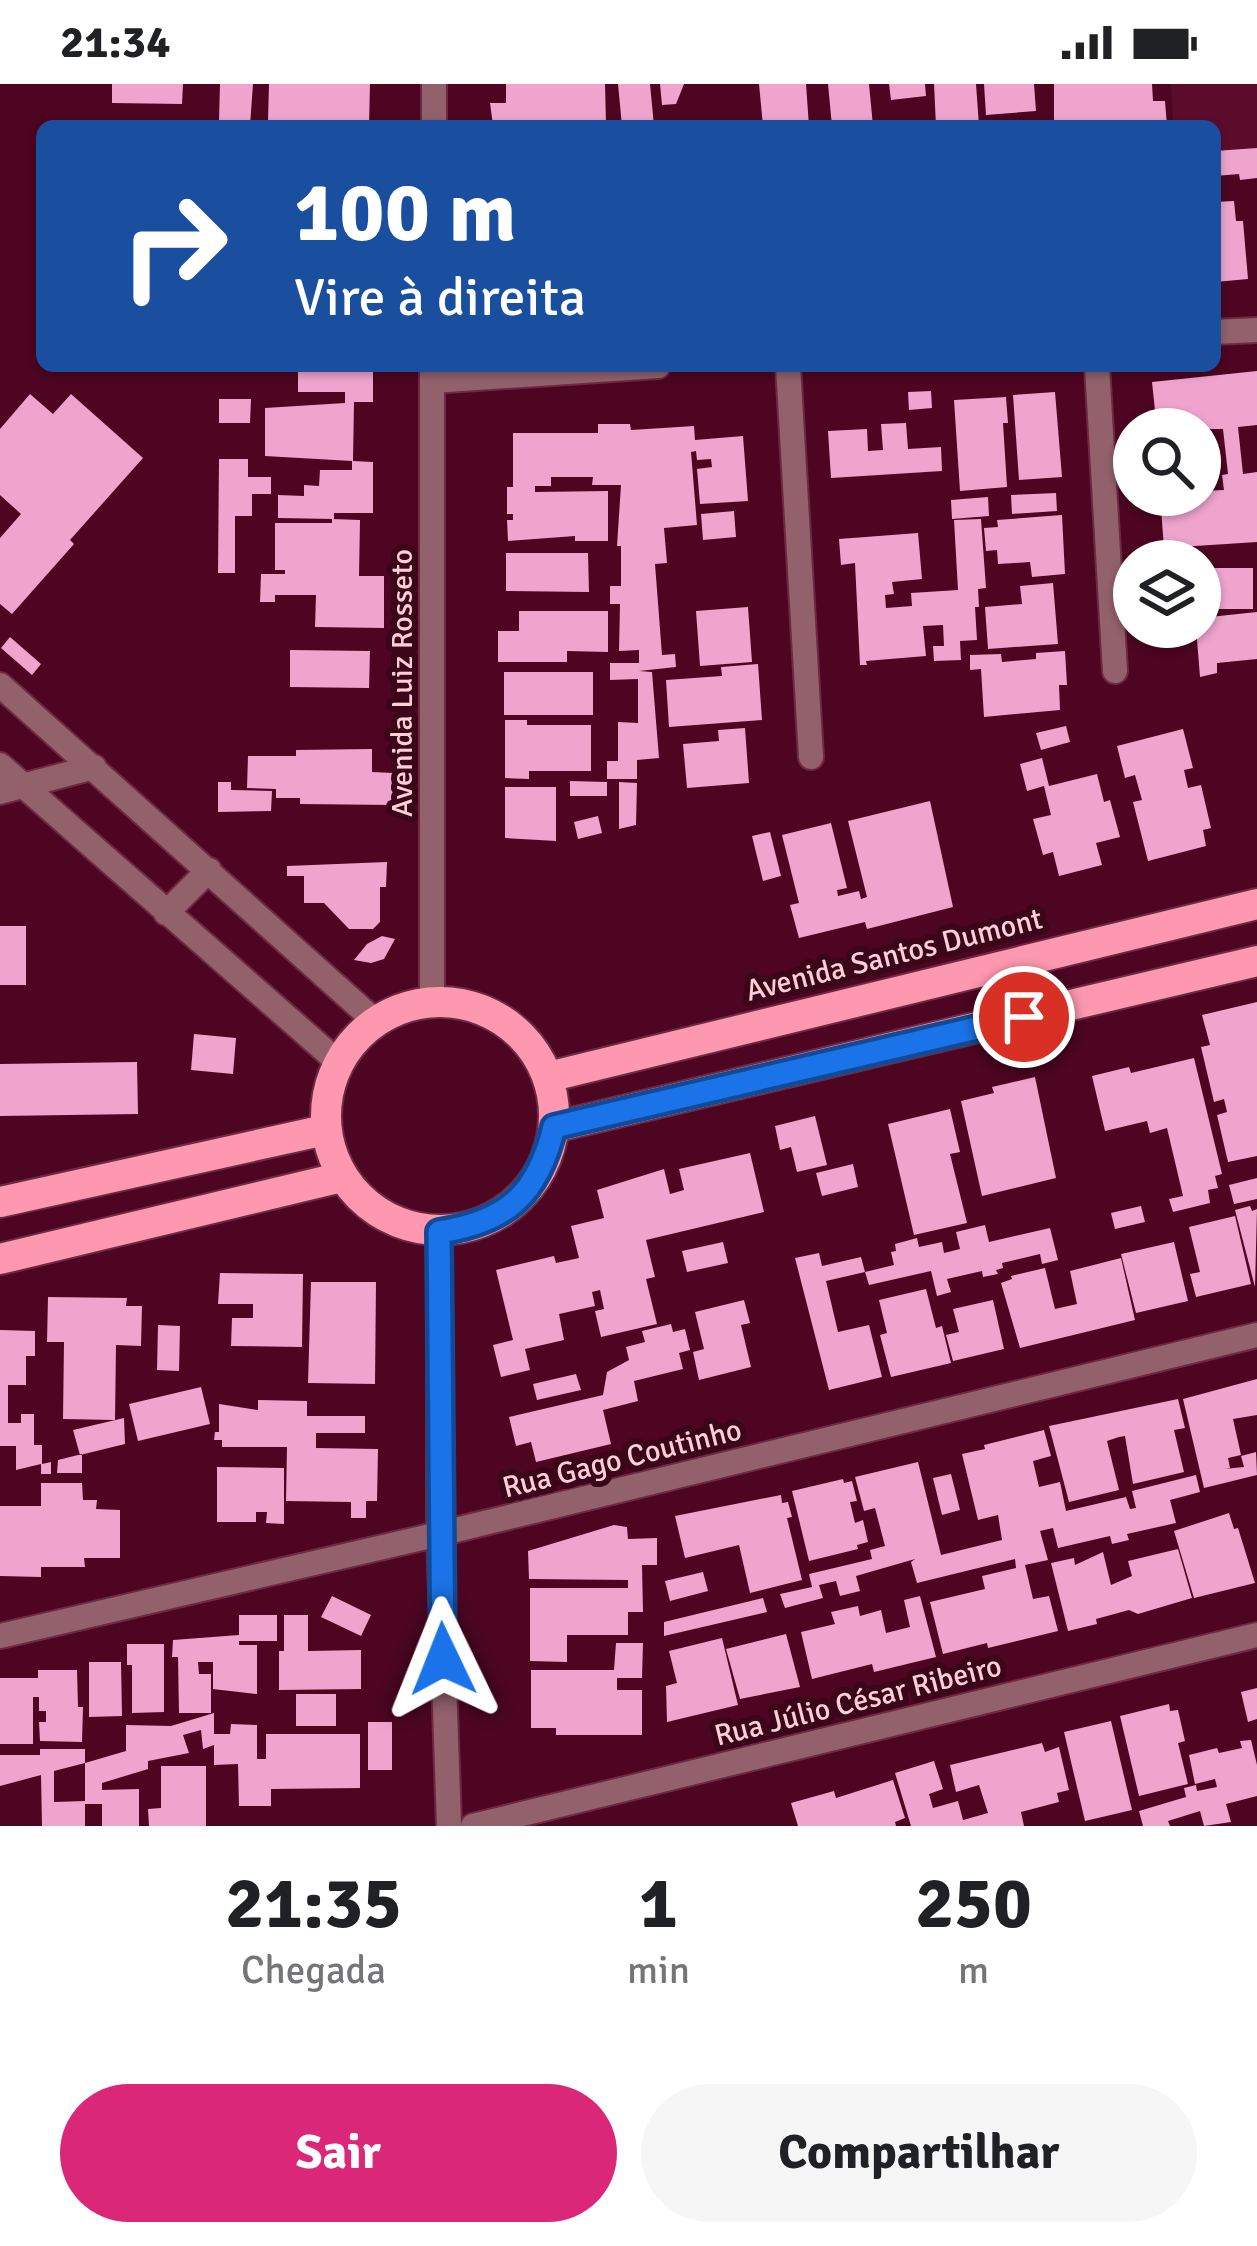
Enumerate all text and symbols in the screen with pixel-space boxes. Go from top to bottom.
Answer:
text: 21:34 [60,15,170,70]
text: 100 m [294,161,516,265]
icon: right [96,168,252,324]
text: Vire à direita [294,264,586,331]
map controls [1113,408,1221,648]
button: search [1113,408,1221,516]
button: layers [1113,540,1221,648]
street label: Avenida Luiz Rosseto [384,549,421,817]
street label: Avenida Santos Dumont [742,900,1046,1010]
pin [973,966,1075,1068]
icon: arrive [991,984,1057,1050]
street label: Rua Gago Coutinho [499,1411,745,1507]
position arrow [380,1596,506,1722]
street label: Rua Júlio César Ribeiro [711,1647,1005,1755]
text: 21:35 [225,1859,402,1948]
text: 1 [639,1859,678,1948]
text: 250 [915,1859,1032,1948]
text: Chegada [241,1946,386,1994]
text: min [627,1946,690,1994]
text: m [958,1946,989,1994]
button: Sair [60,2084,617,2222]
button: Compartilhar [641,2084,1197,2222]

